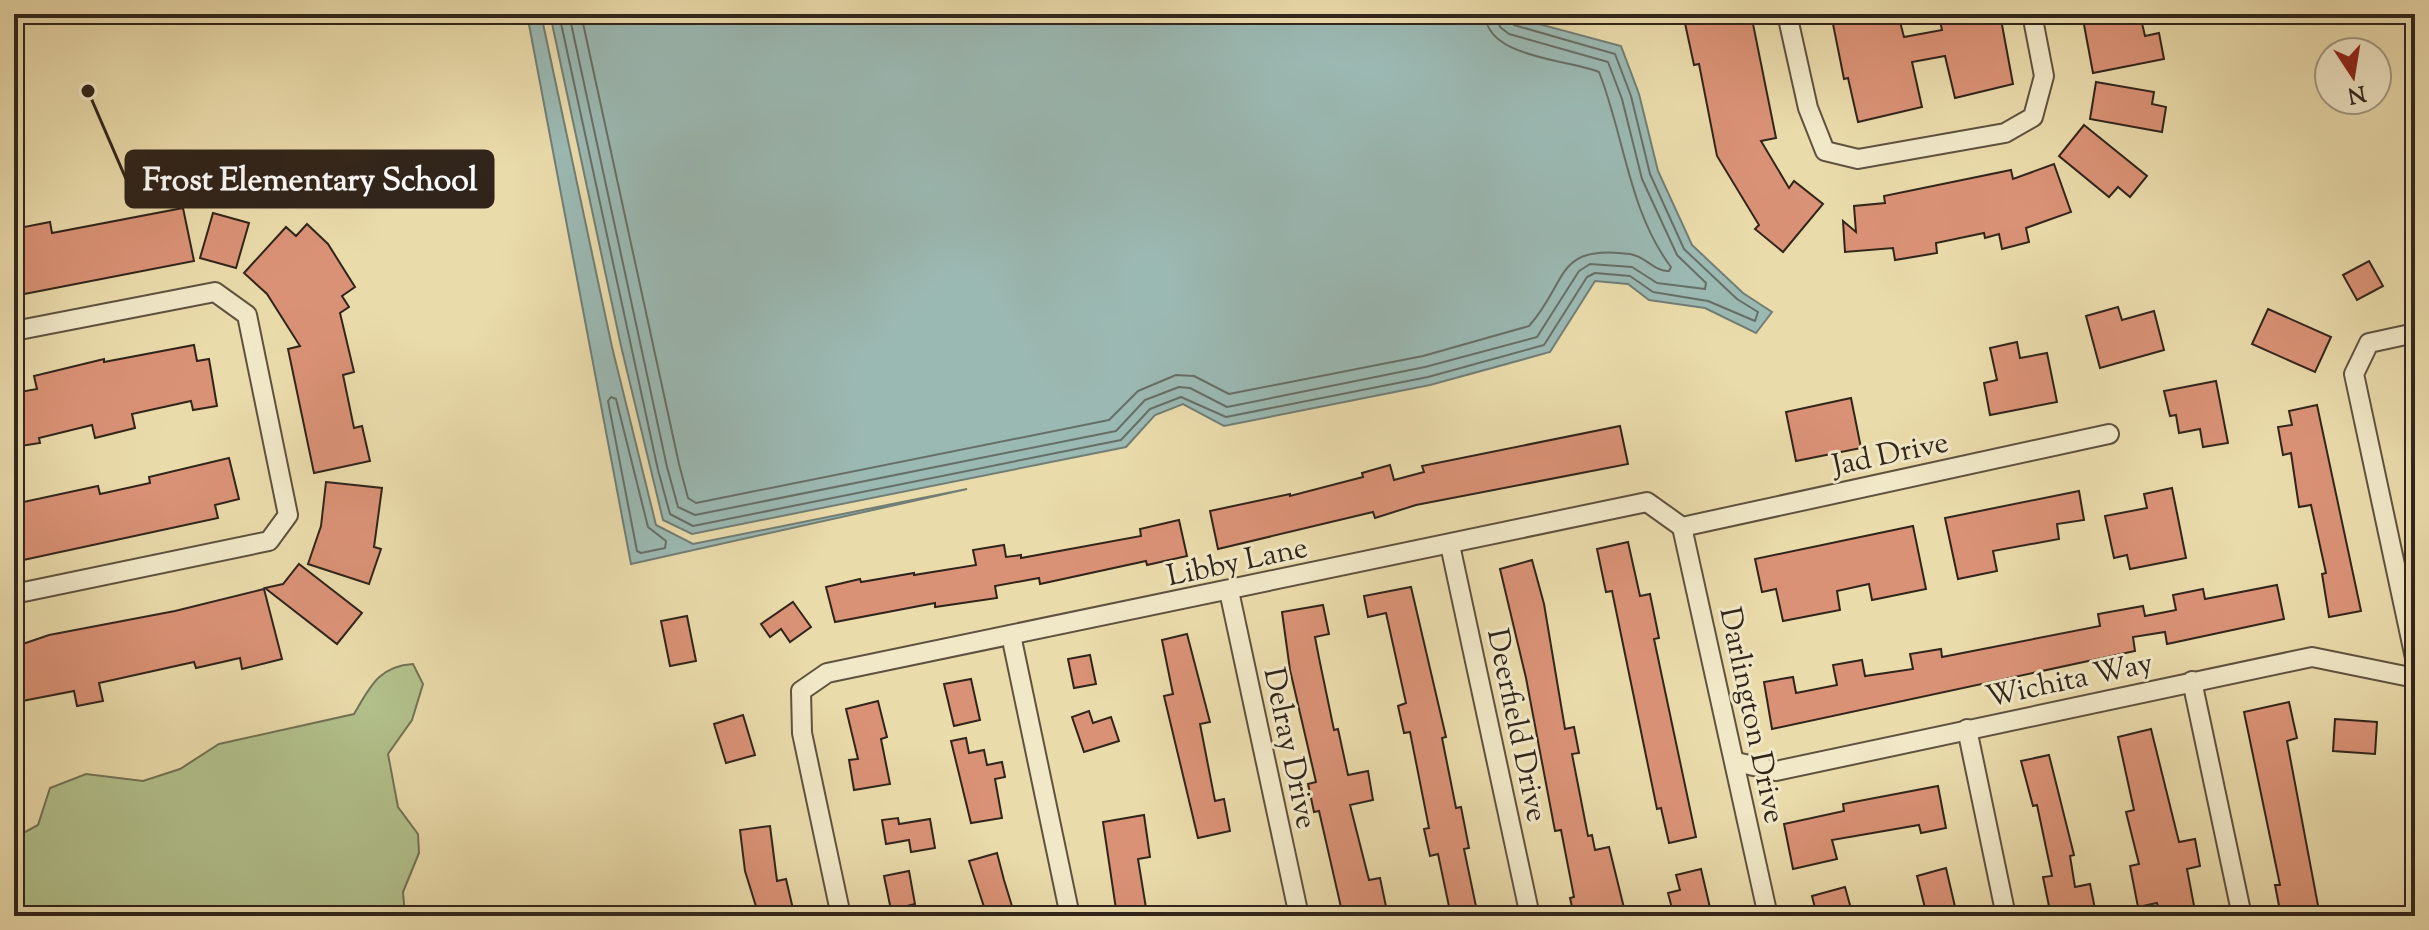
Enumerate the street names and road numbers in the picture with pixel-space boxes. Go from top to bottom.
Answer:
street label: Jad Drive [1827,422,1953,489]
street label: Libby Lane [1163,528,1312,599]
street label: Darlington Drive [1707,603,1794,828]
street label: Deerfield Drive [1474,625,1557,826]
street label: Wichita Way [1982,643,2157,720]
street label: Delray Drive [1250,664,1327,833]

